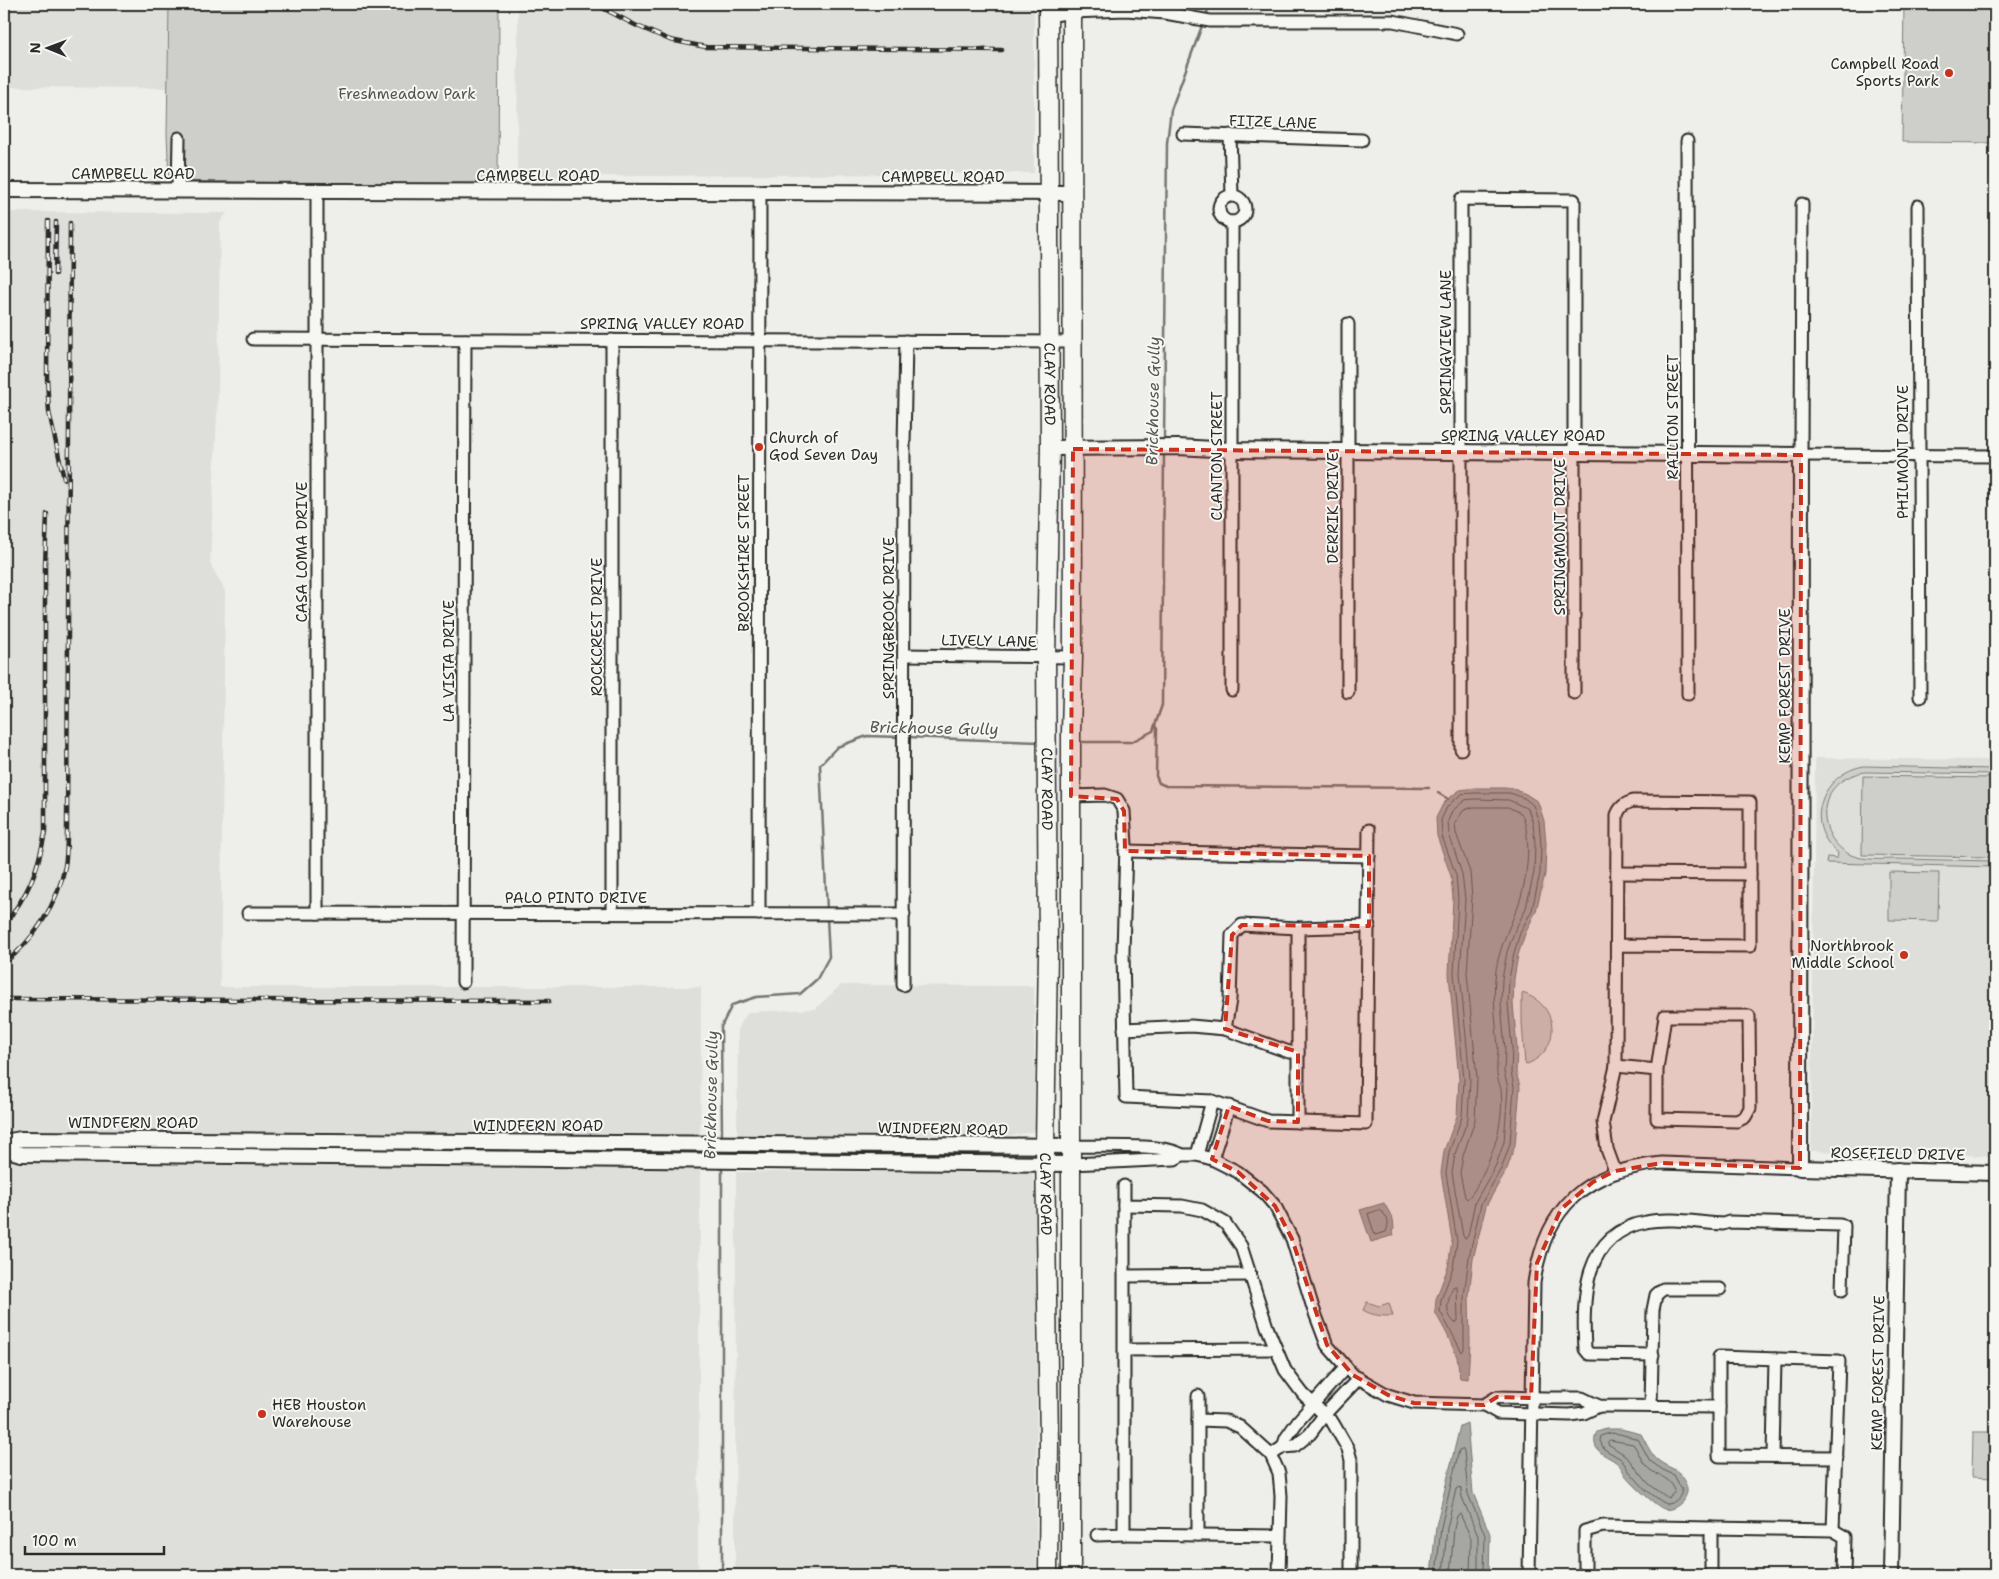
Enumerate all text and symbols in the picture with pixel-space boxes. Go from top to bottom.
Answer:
north arrow [22,22,72,72]
text: N [26,42,44,53]
place label: Campbell Road Sports Park [1830,54,1939,91]
marker: Campbell Road Sports Park [1943,67,1955,79]
park label: Freshmeadow Park [338,84,476,104]
street label: FITZE LANE [1228,110,1318,134]
street label: CAMPBELL ROAD [71,164,195,184]
street label: CAMPBELL ROAD [476,166,600,186]
street label: CAMPBELL ROAD [881,167,1005,187]
street label: SPRINGVIEW LANE [1436,270,1456,414]
street label: SPRING VALLEY ROAD [580,314,744,334]
water label: Brickhouse Gully [1141,336,1165,466]
street label: CLAY ROAD [1040,342,1060,426]
street label: RAILTON STREET [1663,354,1683,480]
street label: PHILMONT DRIVE [1893,385,1913,519]
street label: CLANTON STREET [1207,391,1227,521]
street label: SPRING VALLEY ROAD [1441,426,1605,446]
place label: Church of God Seven Day [769,428,878,465]
marker: Church of God Seven Day [753,441,765,453]
street label: DERRIK DRIVE [1323,452,1343,564]
street label: SPRINGMONT DRIVE [1550,459,1570,616]
street label: BROOKSHIRE STREET [734,474,754,632]
street label: CASA LOMA DRIVE [292,482,312,622]
street label: SPRINGBROOK DRIVE [879,537,899,699]
street label: ROCKCREST DRIVE [587,558,607,696]
street label: LA VISTA DRIVE [439,600,459,722]
street label: KEMP FOREST DRIVE [1775,608,1795,764]
street label: LIVELY LANE [941,630,1037,652]
water label: Brickhouse Gully [869,716,999,740]
street label: CLAY ROAD [1037,747,1057,831]
street label: PALO PINTO DRIVE [505,888,647,908]
place label: Northbrook Middle School [1792,936,1894,973]
marker: Northbrook Middle School [1898,949,1910,961]
water label: Brickhouse Gully [699,1030,723,1160]
street label: WINDFERN ROAD [68,1113,198,1133]
street label: WINDFERN ROAD [473,1116,603,1136]
street label: WINDFERN ROAD [878,1118,1008,1140]
street label: ROSEFIELD DRIVE [1830,1143,1966,1165]
street label: CLAY ROAD [1035,1152,1056,1236]
street label: KEMP FOREST DRIVE [1867,1295,1889,1451]
place label: HEB Houston Warehouse [272,1395,366,1432]
marker: HEB Houston Warehouse [256,1408,268,1420]
scale bar [25,1524,164,1556]
text: 100 m [32,1531,77,1551]

